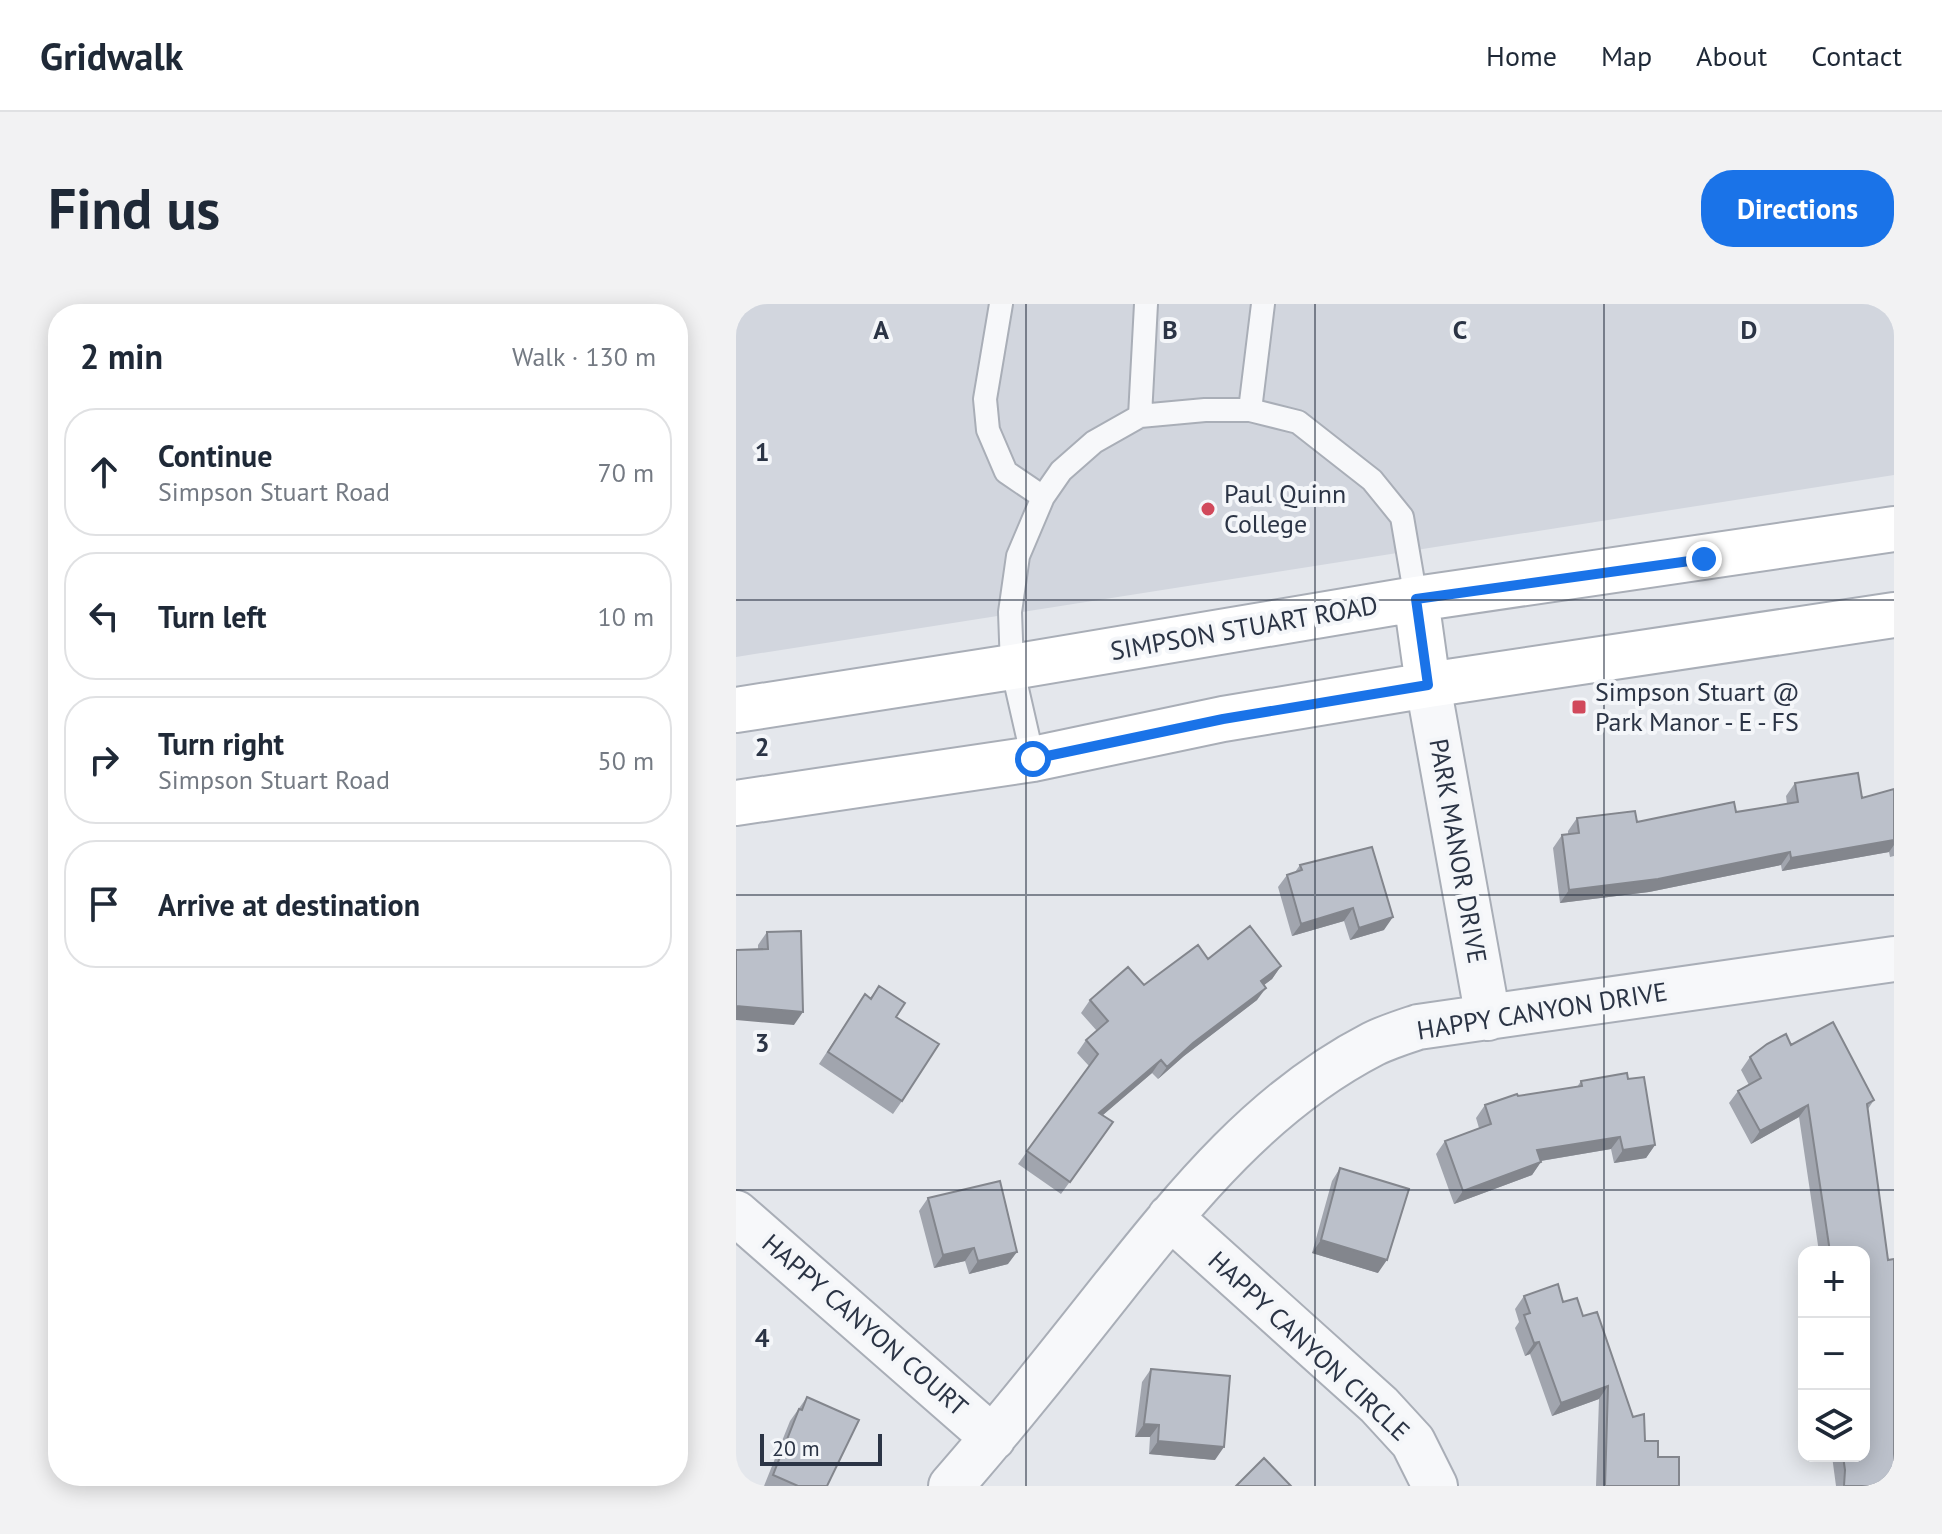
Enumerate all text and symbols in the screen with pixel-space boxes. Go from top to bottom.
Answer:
text: Gridwalk [40,31,183,80]
text: Home [1486,37,1557,74]
text: Map [1601,37,1652,74]
text: About [1696,37,1767,74]
text: Contact [1811,37,1902,74]
button: Directions [1701,170,1894,247]
text: Find us [48,172,220,244]
text: A [873,313,889,346]
text: B [1162,313,1178,346]
text: C [1453,313,1467,346]
text: D [1741,313,1757,346]
text: 2 min [80,334,163,378]
text: Walk · 130 m [512,340,656,373]
text: 1 [755,435,769,468]
text: Continue [158,436,272,475]
icon: ahead [82,450,126,494]
text: 70 m [598,456,654,489]
text: Simpson Stuart Road [158,475,390,508]
place label: Paul Quinn College [1224,477,1346,540]
marker: Paul Quinn College [1199,500,1217,518]
route end [1686,541,1722,577]
street label: SIMPSON STUART ROAD [1108,588,1380,667]
icon: left [82,594,126,638]
text: Turn left [158,597,266,636]
text: 10 m [598,600,654,633]
place label: Simpson Stuart @ Park Manor - E - FS [1595,675,1800,738]
marker: Simpson Stuart @ Park Manor - E - FS [1570,698,1588,716]
text: Turn right [158,724,284,763]
text: 2 [755,730,769,763]
street label: PARK MANOR DRIVE [1422,736,1495,966]
icon: right [82,738,126,782]
route start [1015,741,1051,777]
text: 50 m [598,744,654,777]
text: Simpson Stuart Road [158,763,390,796]
icon: arrive [82,882,126,926]
text: Arrive at destination [158,885,420,924]
street label: HAPPY CANYON DRIVE [1414,974,1670,1047]
text: 3 [755,1026,769,1059]
street label: HAPPY CANYON COURT [756,1226,975,1423]
street label: HAPPY CANYON CIRCLE [1202,1244,1417,1448]
map controls [1798,1246,1870,1462]
button: + [1798,1246,1870,1318]
button: − [1798,1318,1870,1390]
text: 4 [755,1321,770,1354]
button: layers [1798,1390,1870,1462]
scale bar [760,1430,882,1466]
text: 20 m [772,1434,820,1462]

